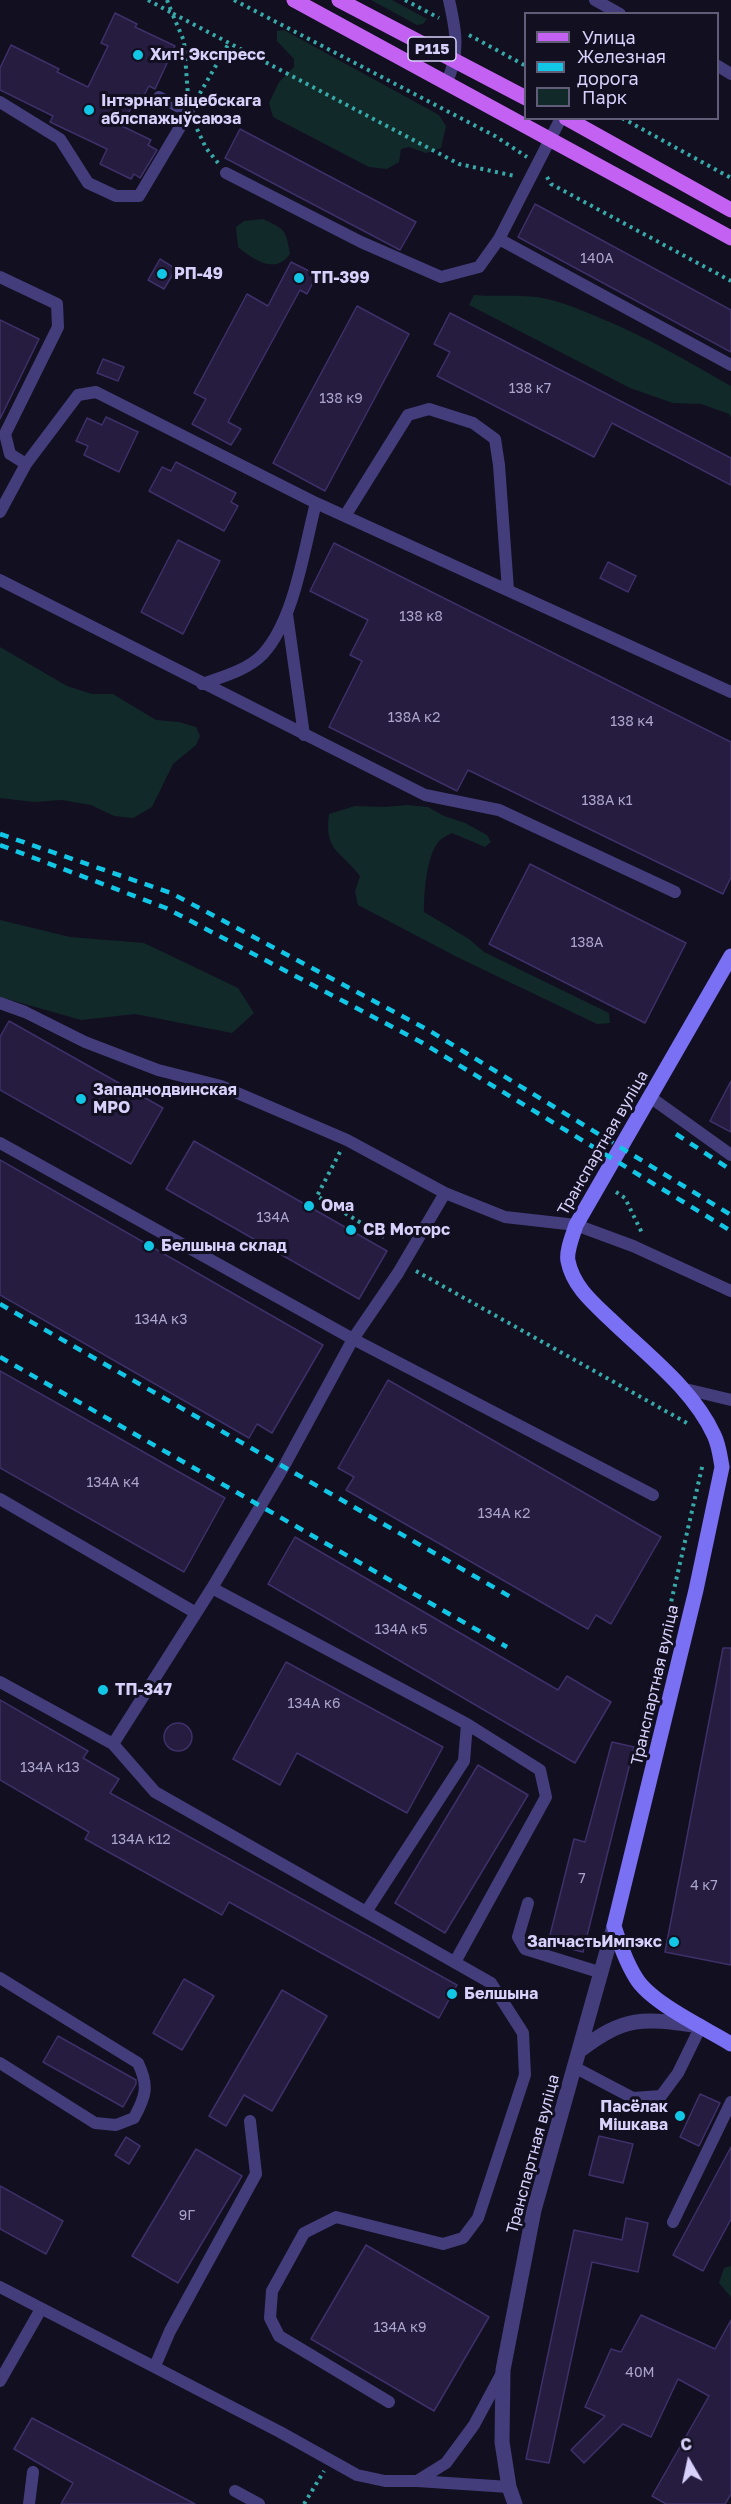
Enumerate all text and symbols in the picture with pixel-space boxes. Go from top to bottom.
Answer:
legend [524,12,719,120]
text: Улица [582,26,636,48]
road number: Р115 [408,37,456,61]
place label: Хит! Экспресс [150,45,266,65]
text: Железная дорога [577,45,666,89]
marker: Хит! Экспресс [131,48,145,62]
text: Парк [582,86,627,108]
place label: Інтэрнат віцебскага аблспажыўсаюза [101,91,261,129]
marker: Інтэрнат віцебскага аблспажыўсаюза [82,103,96,117]
house number: 140А [580,251,614,267]
place label: РП-49 [174,264,223,284]
marker: РП-49 [155,267,169,281]
place label: ТП-399 [311,268,370,288]
marker: ТП-399 [292,271,306,285]
house number: 138 к7 [509,381,551,397]
house number: 138 к9 [319,391,363,407]
house number: 138 к8 [399,609,443,625]
house number: 138А к2 [388,710,440,726]
house number: 138 к4 [610,714,654,730]
house number: 138А к1 [581,793,633,809]
house number: 138А [571,935,603,951]
street label: Транспартная вуліца [554,1067,652,1219]
place label: Западнодвинская МРО [93,1080,237,1118]
marker: Западнодвинская МРО [74,1092,88,1106]
place label: Ома [321,1196,354,1216]
marker: Ома [302,1199,316,1213]
house number: 134А [257,1210,289,1226]
place label: СВ Моторс [363,1220,450,1240]
marker: СВ Моторс [344,1223,358,1237]
place label: Белшына склад [161,1236,287,1256]
marker: Белшына склад [142,1239,156,1253]
house number: 134А к3 [135,1312,187,1328]
house number: 134А к4 [87,1475,139,1491]
house number: 134А к2 [478,1506,530,1522]
street label: Транспартная вуліца [627,1603,683,1767]
house number: 134А к5 [375,1622,427,1638]
place label: ТП-347 [115,1680,172,1700]
marker: ТП-347 [96,1683,110,1697]
house number: 134А к6 [288,1696,340,1712]
house number: 134А к13 [20,1760,80,1776]
house number: 134А к12 [111,1832,171,1848]
house number: 7 [578,1871,586,1887]
house number: 4 к7 [690,1878,718,1894]
place label: ЗапчастьИмпэкс [527,1932,662,1952]
marker: ЗапчастьИмпэкс [667,1935,681,1949]
place label: Белшына [464,1984,538,2004]
marker: Белшына [445,1987,459,2001]
street label: Транспартная вуліца [502,2072,564,2236]
place label: Пасёлак Мішкава [599,2097,668,2135]
marker: Пасёлак Мішкава [673,2109,687,2123]
house number: 9Г [179,2208,195,2224]
house number: 134А к9 [374,2320,426,2336]
house number: 40М [625,2365,655,2381]
north arrow [659,2432,719,2492]
text: С [679,2433,693,2455]

